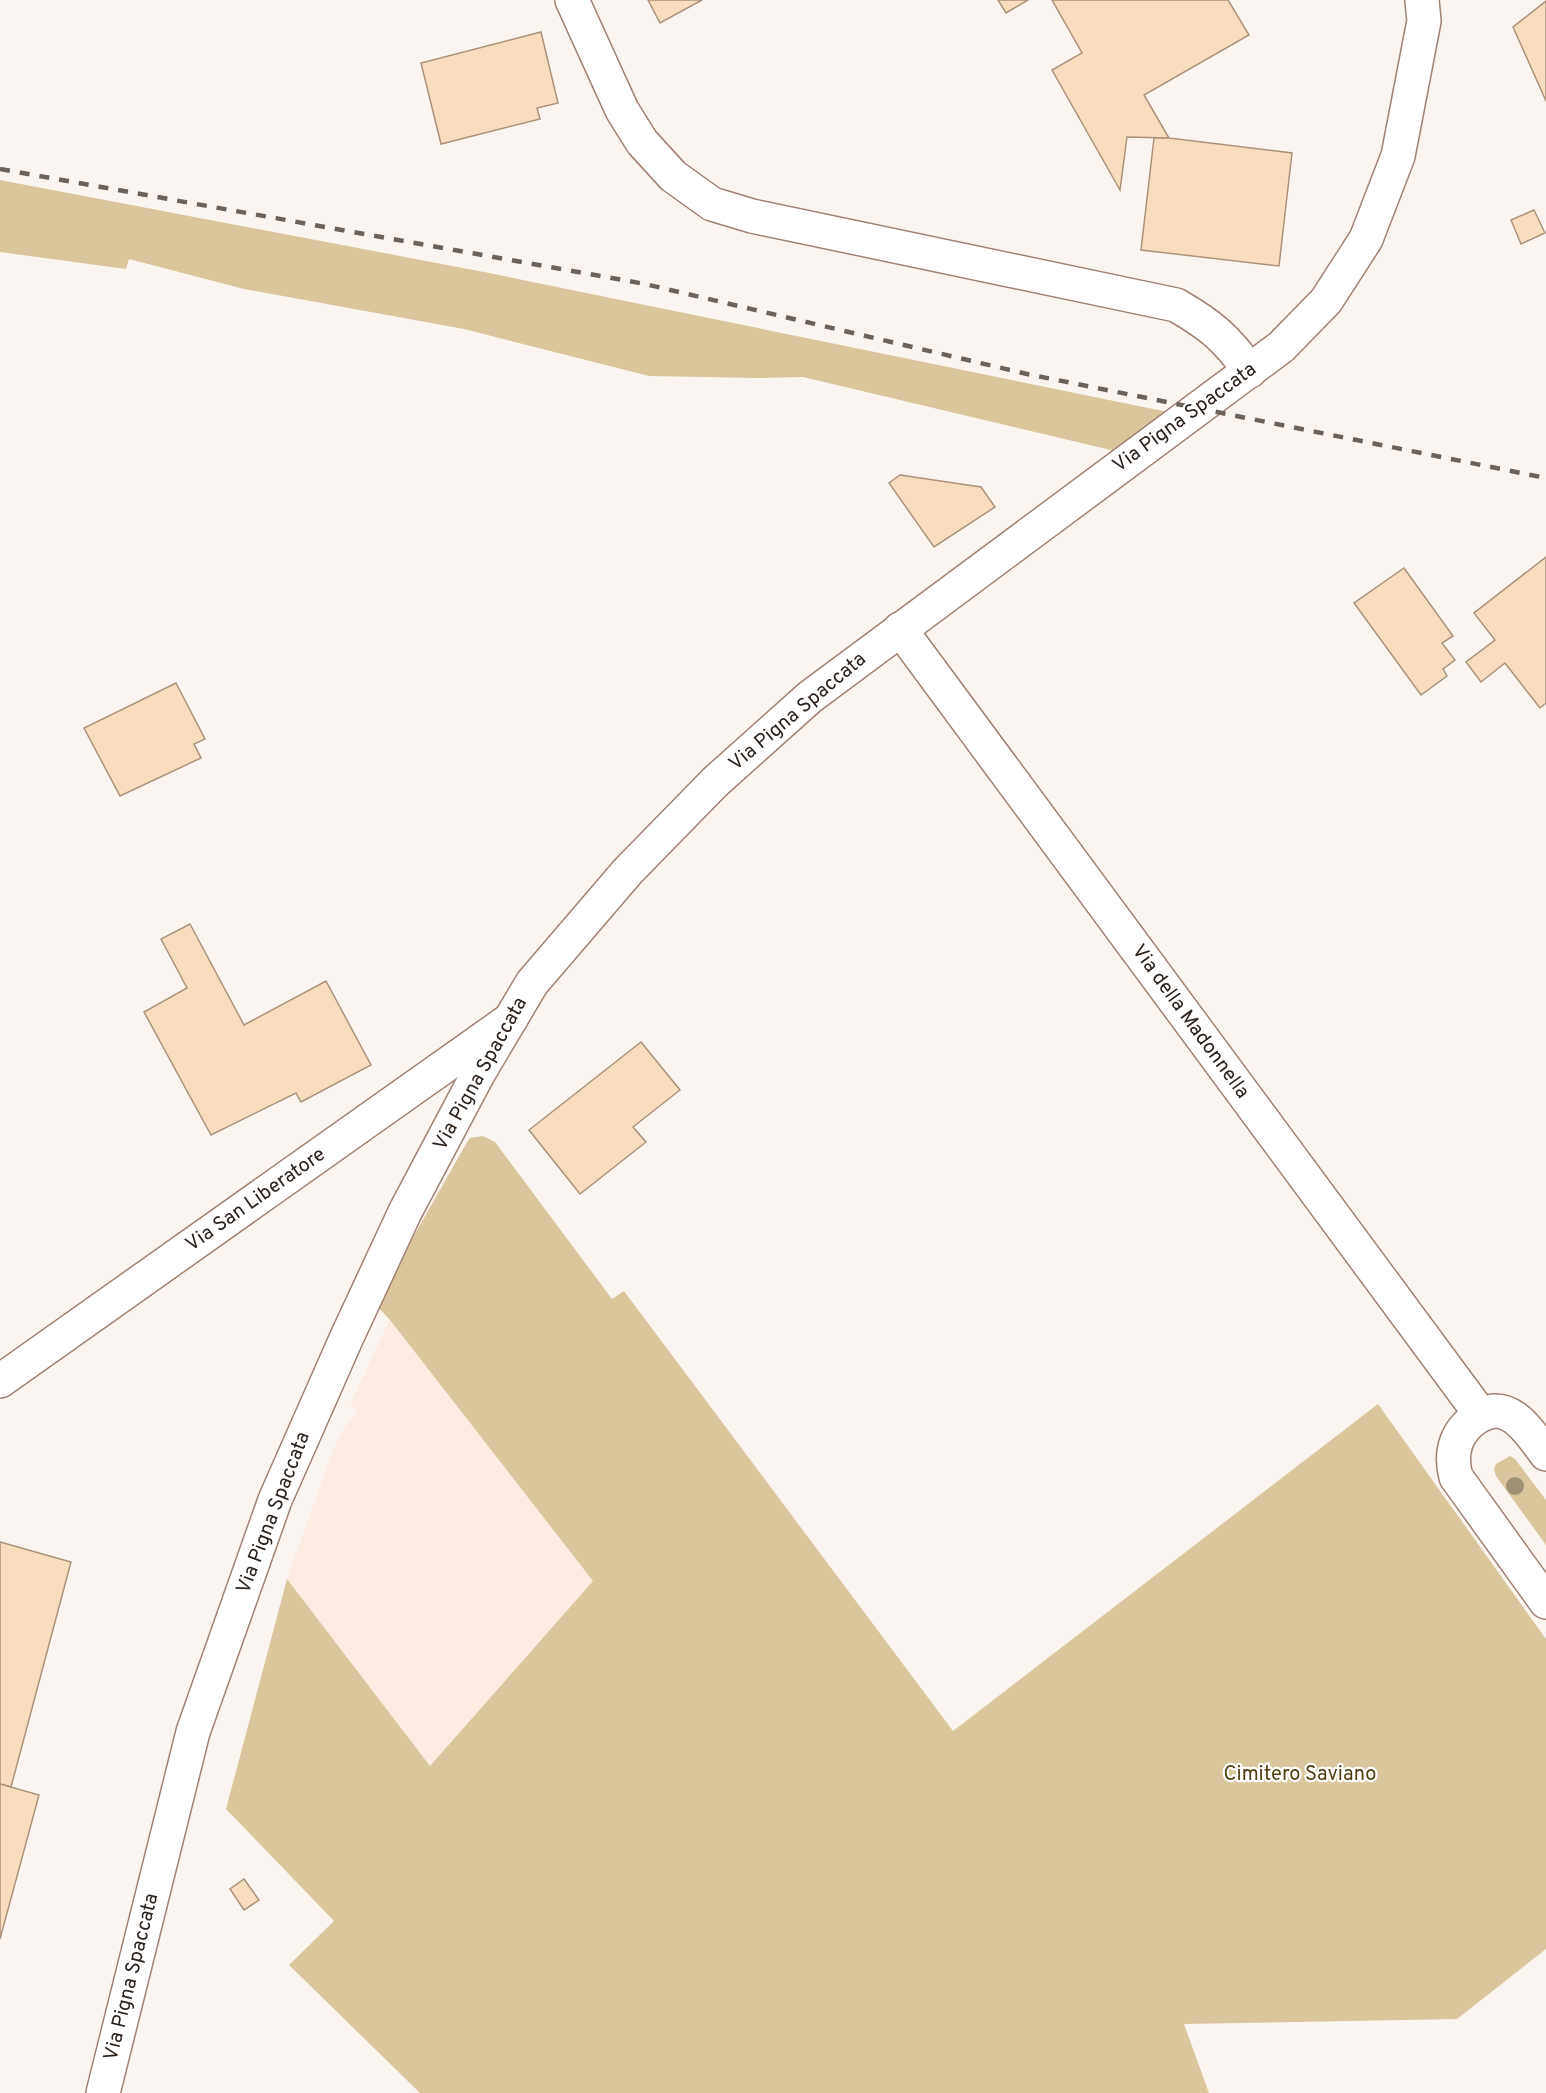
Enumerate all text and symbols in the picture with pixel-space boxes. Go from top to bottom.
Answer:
street label: Via Pigna Spaccata [1108,357,1262,479]
street label: Via Pigna Spaccata [724,647,872,777]
street label: Via della Madonnella [1125,940,1255,1104]
street label: Via Pigna Spaccata [428,993,534,1155]
street label: Via San Liberatore [181,1142,331,1258]
street label: Via Pigna Spaccata [231,1428,317,1598]
park label: Cimitero Saviano [1224,1762,1376,1788]
street label: Via Pigna Spaccata [99,1891,165,2063]

